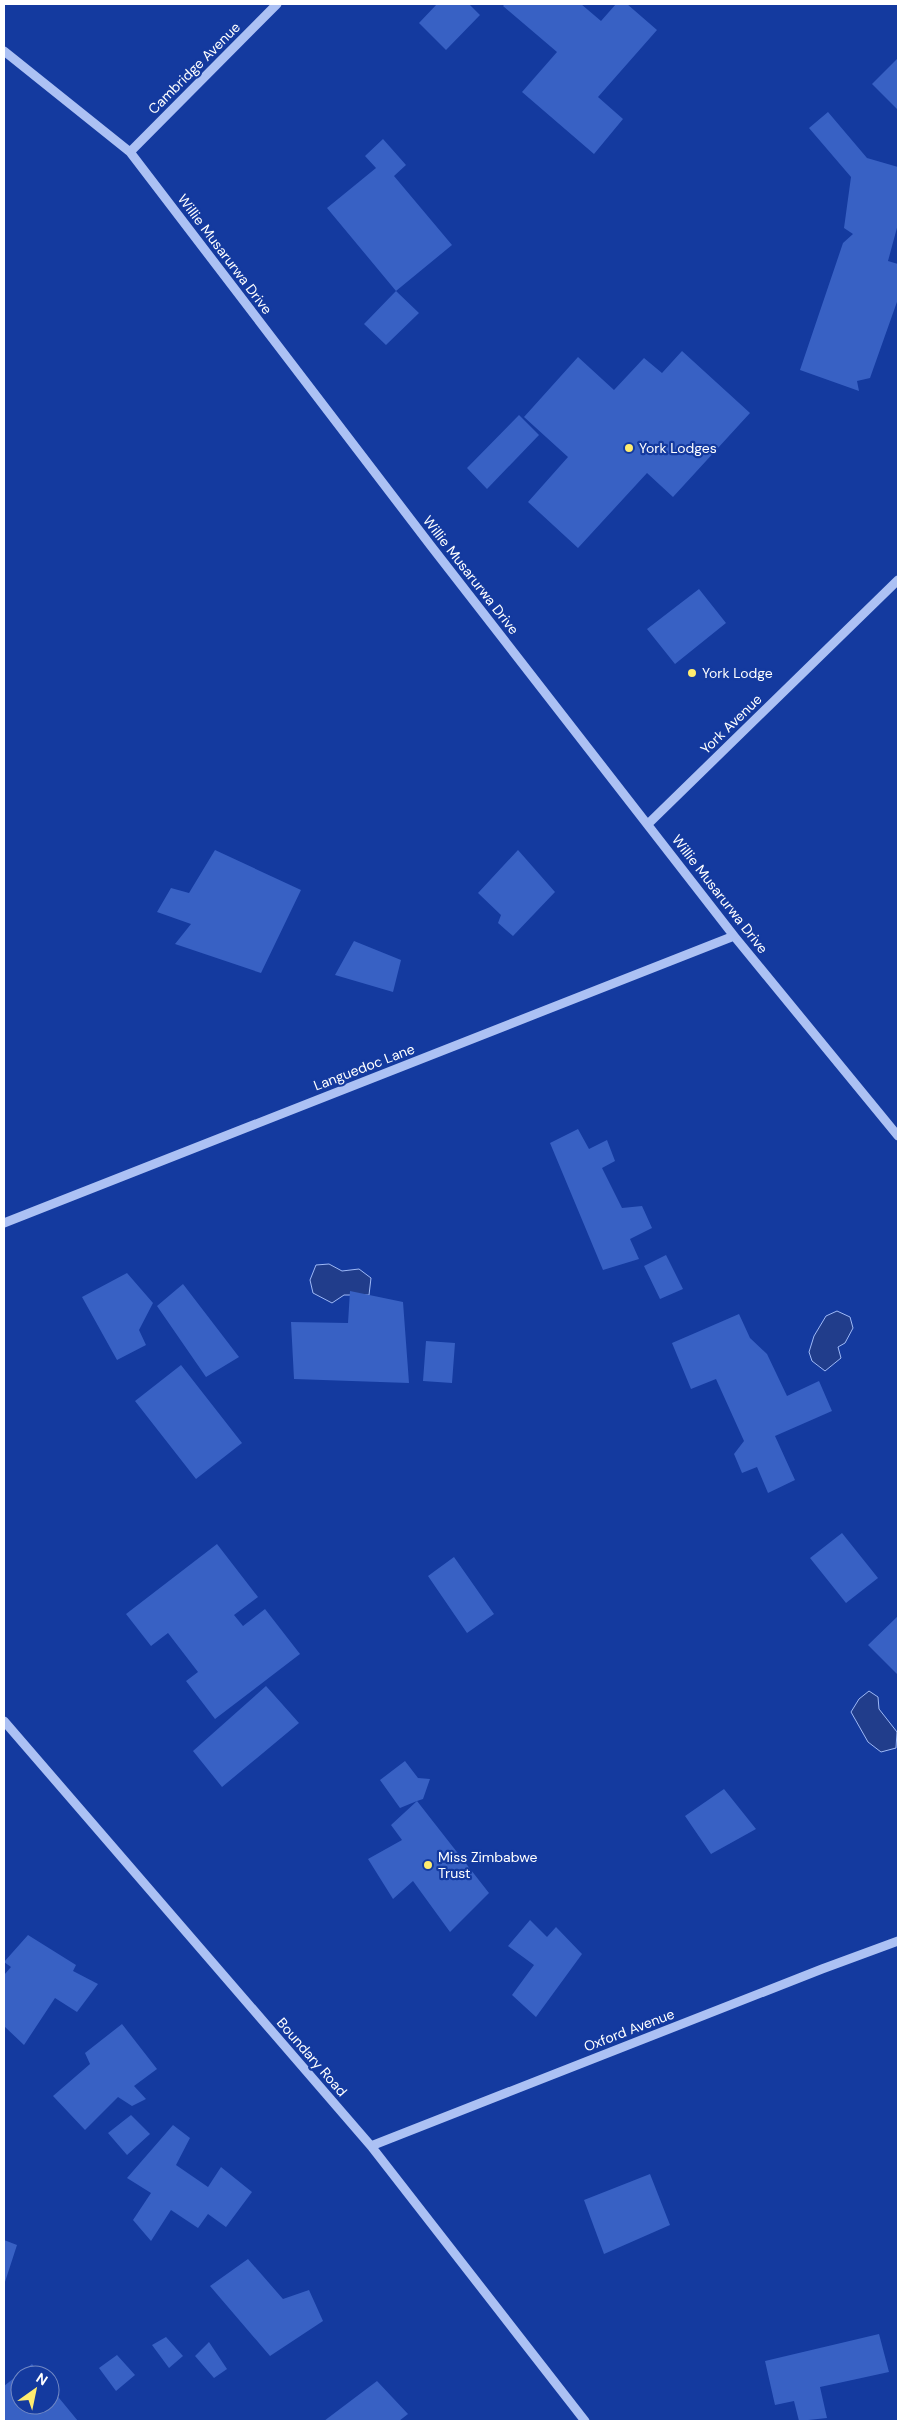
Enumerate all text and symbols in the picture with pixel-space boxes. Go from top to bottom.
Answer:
street label: Cambridge Avenue [144,18,244,118]
street label: Willie Musarurwa Drive [174,190,276,318]
place label: York Lodges [639,439,717,457]
marker: York Lodges [623,442,635,454]
street label: Willie Musarurwa Drive [419,512,523,638]
place label: York Lodge [702,664,773,682]
marker: York Lodge [686,667,698,679]
street label: York Avenue [696,690,766,758]
street label: Willie Musarurwa Drive [668,831,772,957]
street label: Languedoc Lane [311,1039,417,1095]
place label: Miss Zimbabwe Trust [438,1848,538,1882]
marker: Miss Zimbabwe Trust [422,1859,434,1871]
street label: Oxford Avenue [581,2004,677,2056]
street label: Boundary Road [273,2014,351,2100]
north arrow [10,2365,60,2415]
text: N [33,2369,51,2389]

